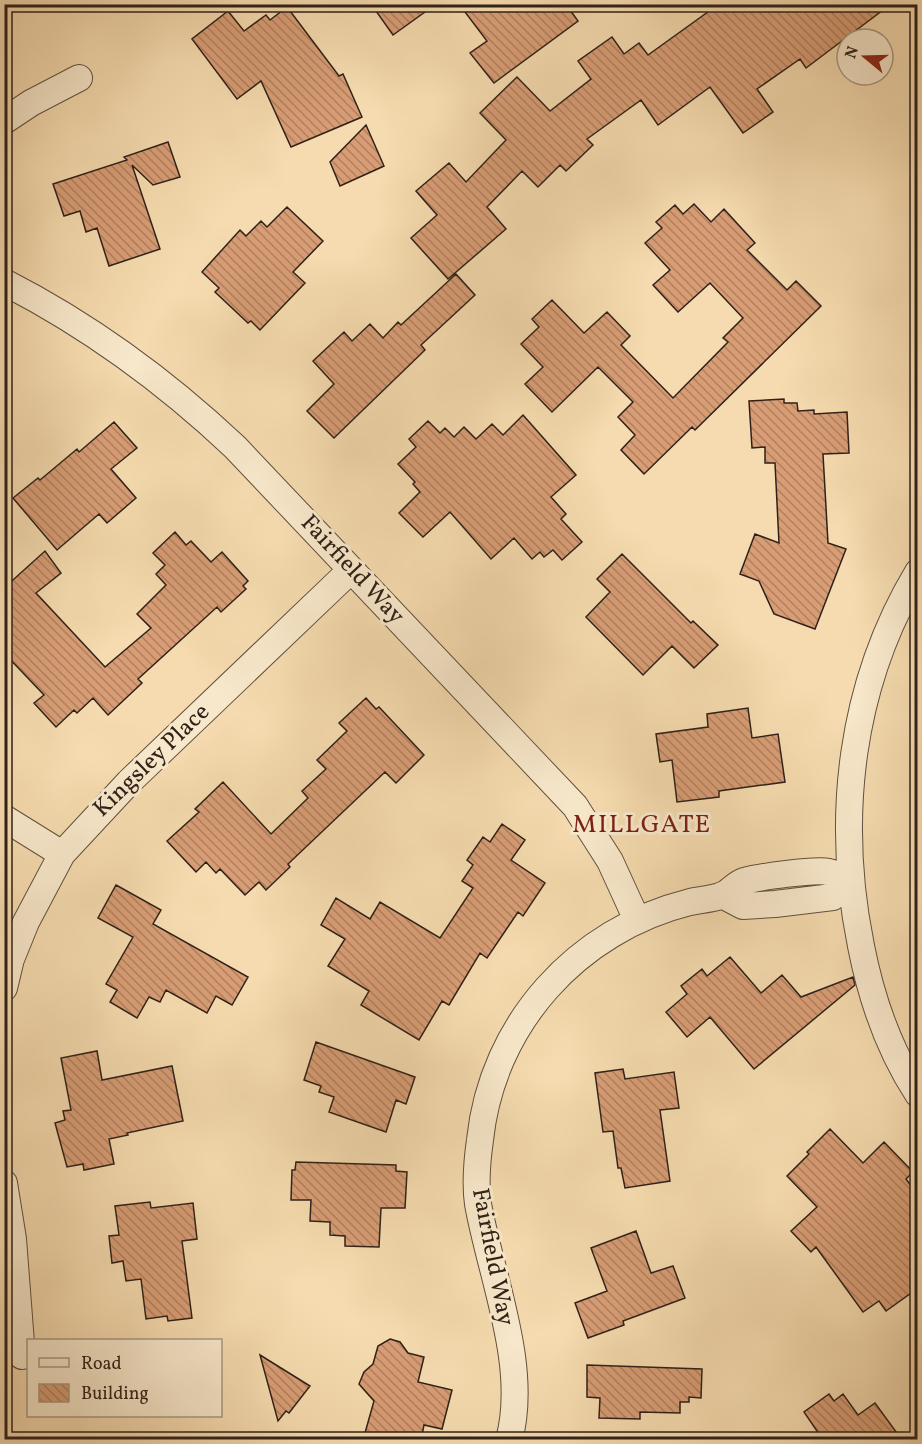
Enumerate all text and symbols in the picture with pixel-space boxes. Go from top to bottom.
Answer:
north arrow [835,27,895,87]
text: N [840,43,865,62]
street label: Fairfield Way [292,507,412,633]
street label: Kingsley Place [86,696,218,826]
district label: MILLGATE [572,807,712,843]
street label: Fairfield Way [462,1185,522,1329]
legend [27,1339,222,1417]
text: Road [81,1352,122,1377]
text: Building [81,1382,149,1407]

